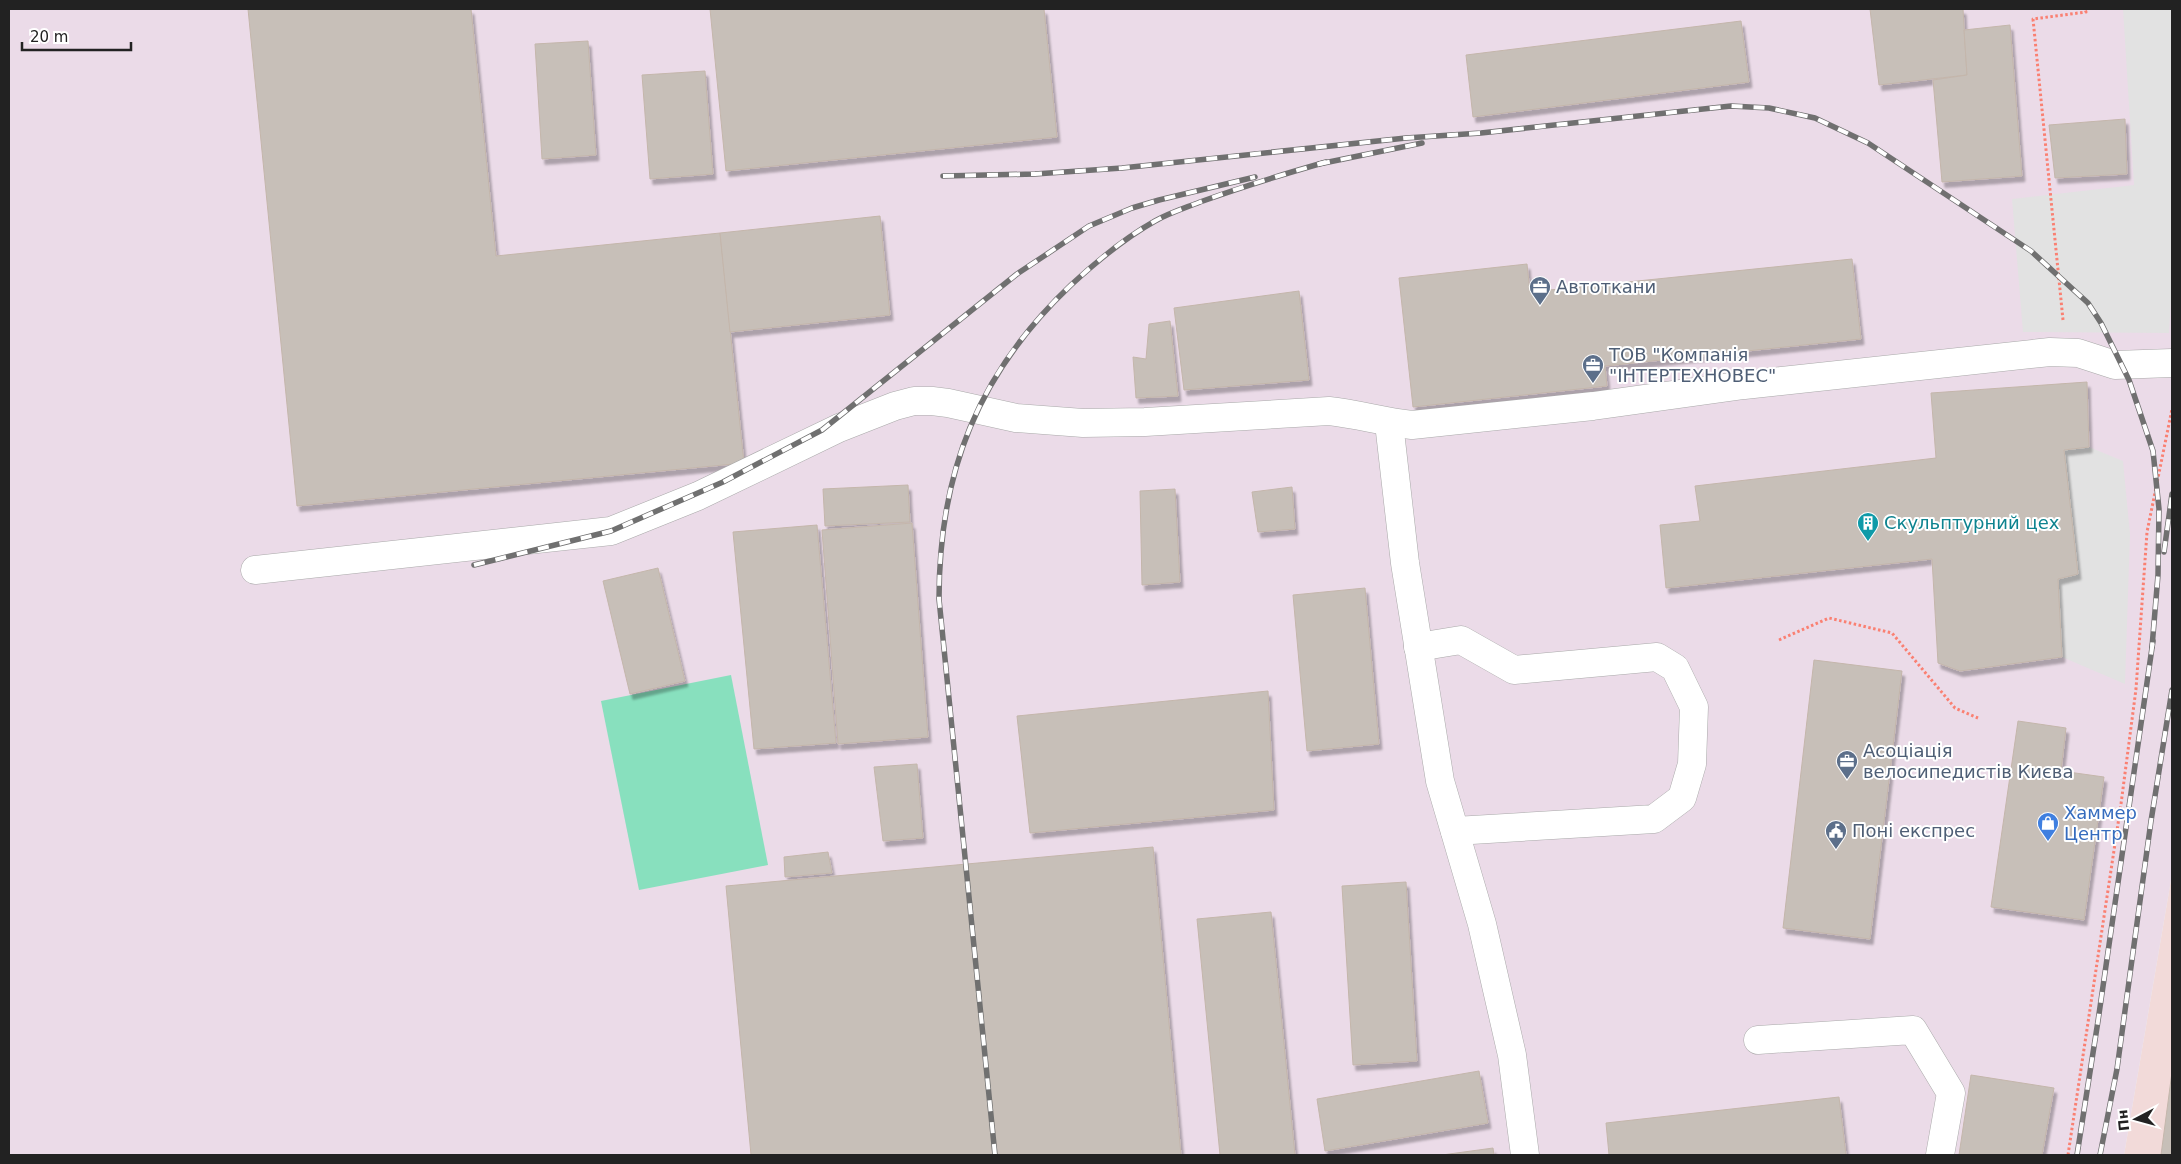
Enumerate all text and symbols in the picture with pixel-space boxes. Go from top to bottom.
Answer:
scale bar [22,20,131,52]
text: 20 m [30,28,68,46]
office icon: Автоткани [1528,275,1552,306]
place label: Автоткани [1556,276,1656,297]
place label: ТОВ "Компанія "ІНТЕРТЕХНОВЕС" [1608,344,1776,386]
office icon: ТОВ "Компанія "ІНТЕРТЕХНОВЕС" [1581,353,1605,384]
building icon: Скульптурний цех [1856,511,1880,542]
place label: Скульптурний цех [1884,512,2060,533]
place label: Асоціація велосипедистів Києва [1863,740,2074,782]
office icon: Асоціація велосипедистів Києва [1835,749,1859,780]
place label: Хаммер Центр [2064,802,2137,844]
shop icon: Хаммер Центр [2036,811,2060,842]
public building icon: Поні експрес [1824,819,1848,850]
place label: Поні експрес [1852,820,1975,841]
north arrow [2111,1094,2161,1144]
text: Пн [2114,1109,2132,1132]

